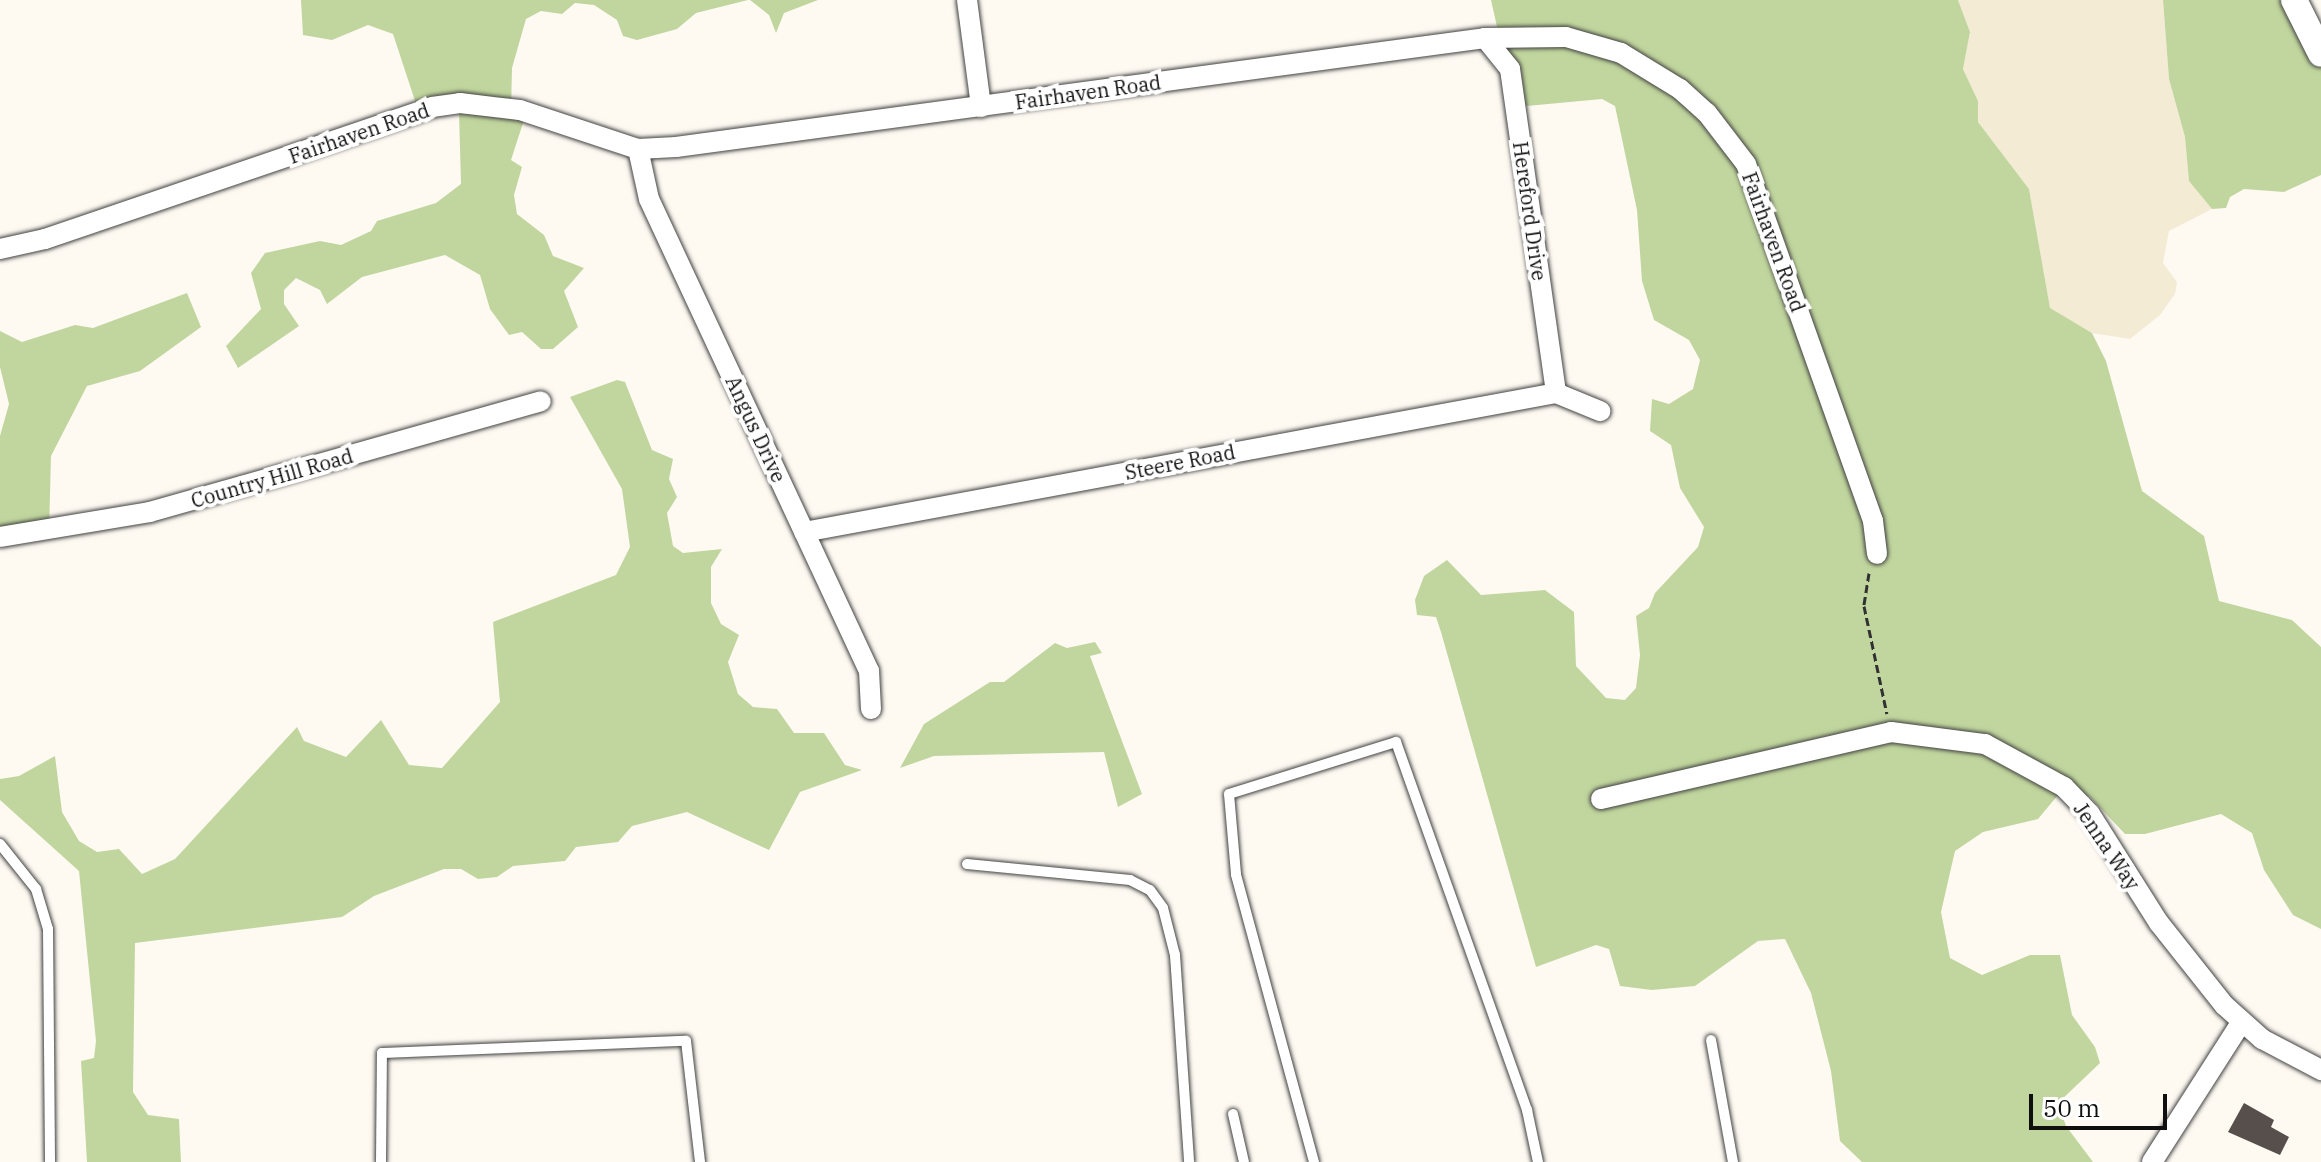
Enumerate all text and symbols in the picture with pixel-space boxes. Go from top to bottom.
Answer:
street label: Fairhaven Road [1013,70,1163,114]
street label: Fairhaven Road [285,98,433,168]
street label: Hereford Drive [1508,140,1552,282]
street label: Fairhaven Road [1738,169,1810,315]
street label: Angus Drive [721,372,791,486]
street label: Steere Road [1123,440,1237,484]
street label: Country Hill Road [188,443,356,513]
street label: Jenna Way [2069,798,2145,894]
scale bar [2033,1078,2171,1128]
text: 50 m [2043,1092,2100,1124]

